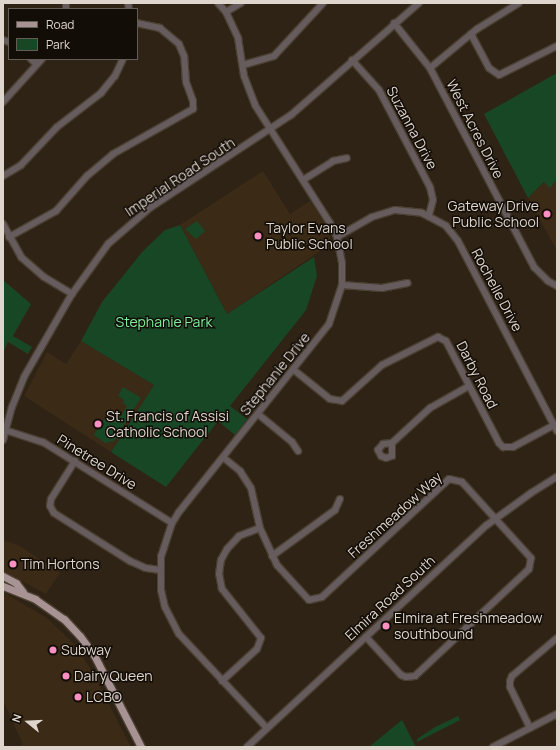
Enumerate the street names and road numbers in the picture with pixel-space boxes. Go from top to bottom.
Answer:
street label: West Acres Drive [443,77,507,181]
street label: Suzanna Drive [383,84,441,172]
street label: Imperial Road South [122,134,238,220]
street label: Rochelle Drive [468,246,526,334]
street label: Stephanie Drive [236,329,314,419]
street label: Darby Road [453,338,501,412]
street label: Pinetree Drive [54,431,140,493]
street label: Freshmeadow Way [345,468,445,562]
street label: Elmira Road South [342,552,438,644]

